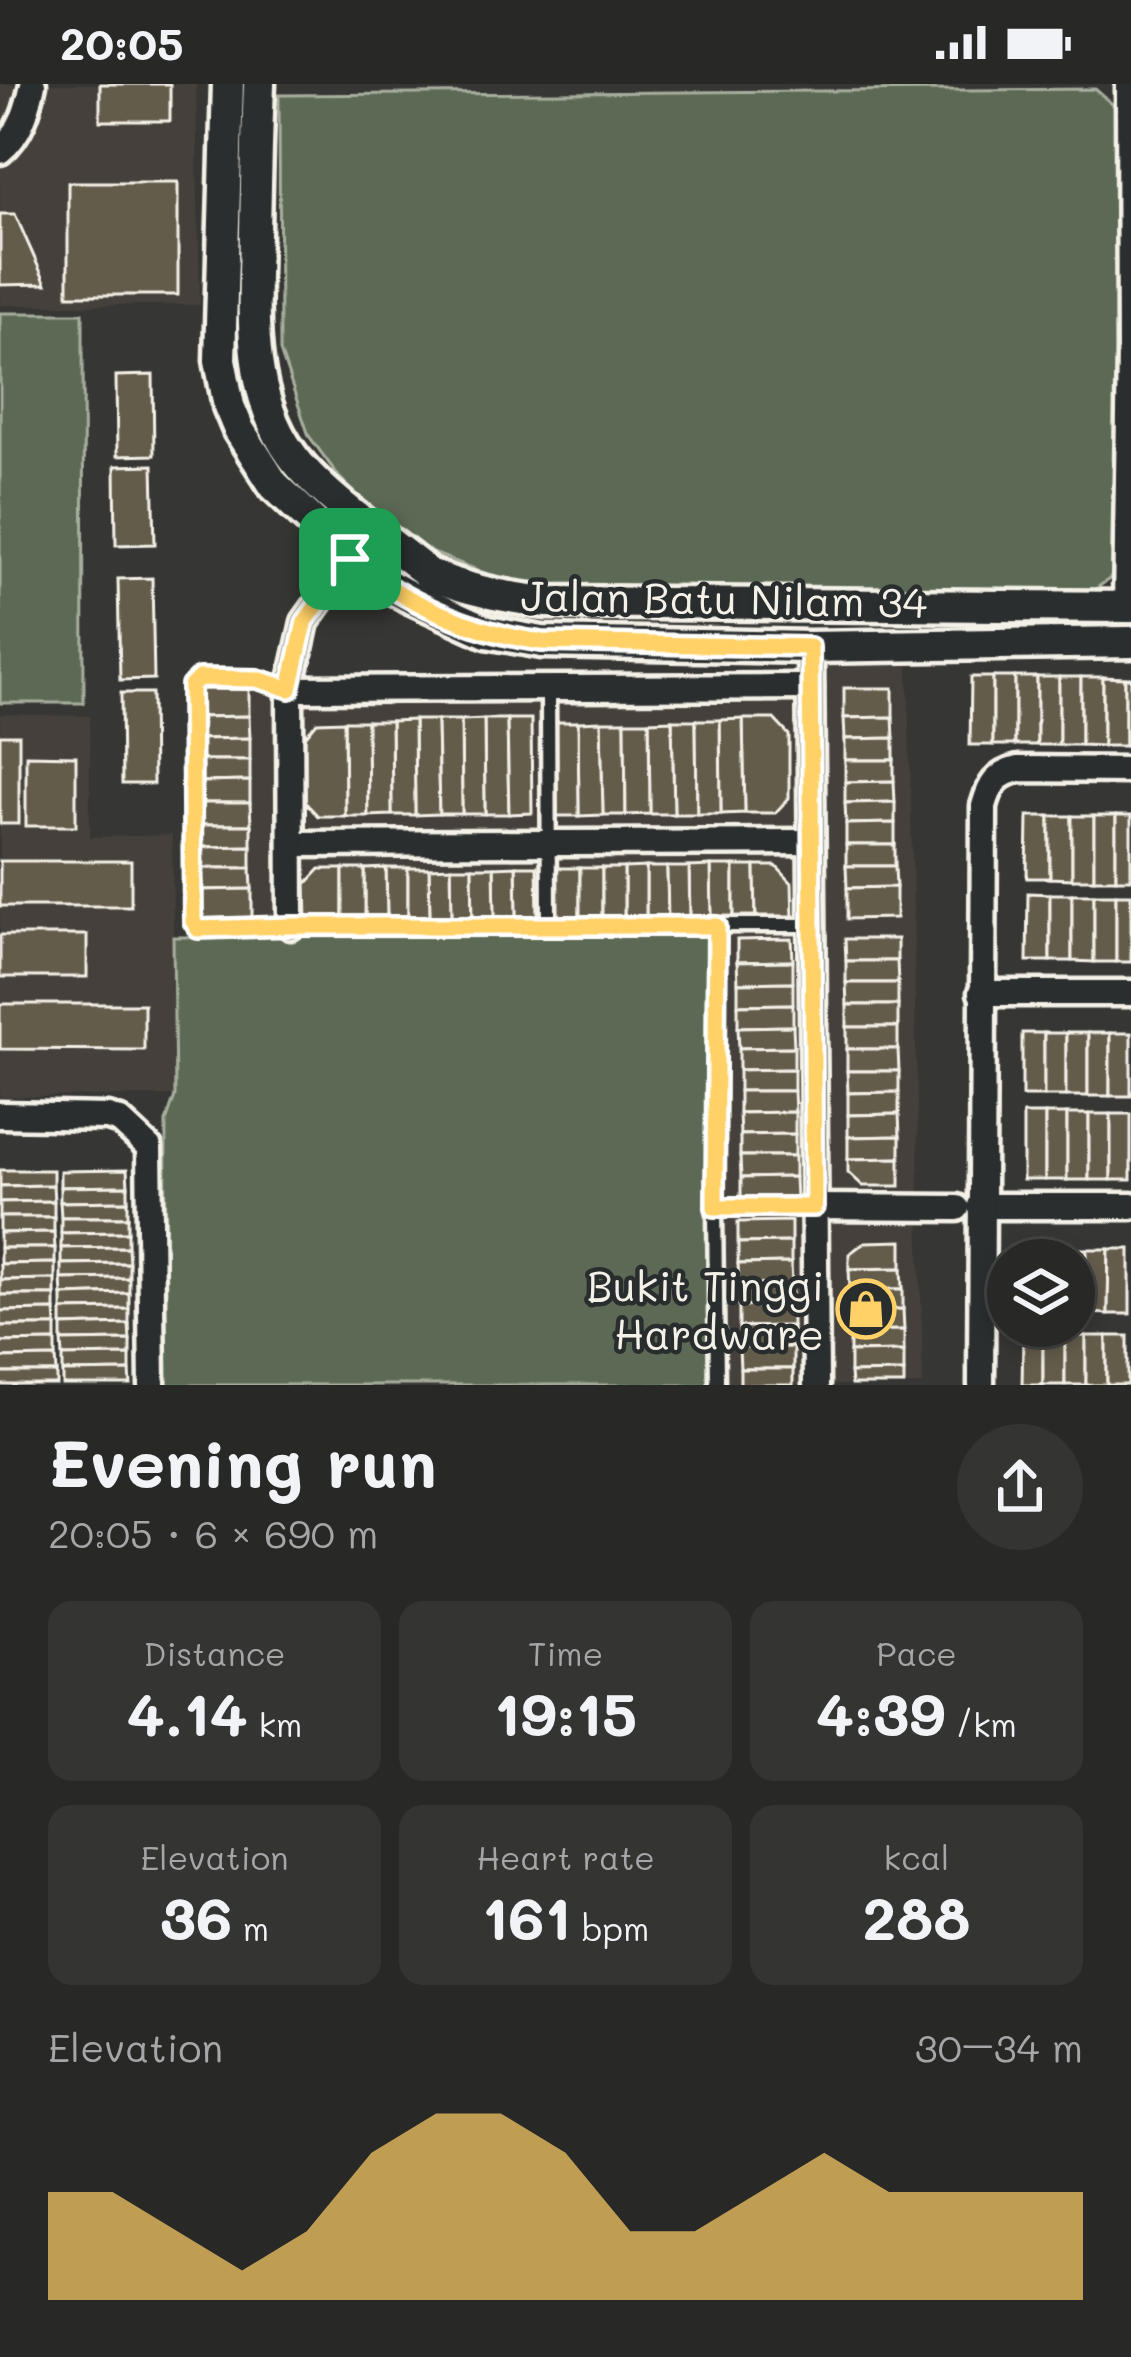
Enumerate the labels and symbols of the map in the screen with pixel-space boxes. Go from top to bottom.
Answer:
pin [299,508,401,610]
street label: Jalan Batu Nilam 34 [520,567,928,629]
place label: Bukit Tinggi Hardware [587,1258,824,1361]
shop icon: Bukit Tinggi Hardware [835,1278,897,1340]

